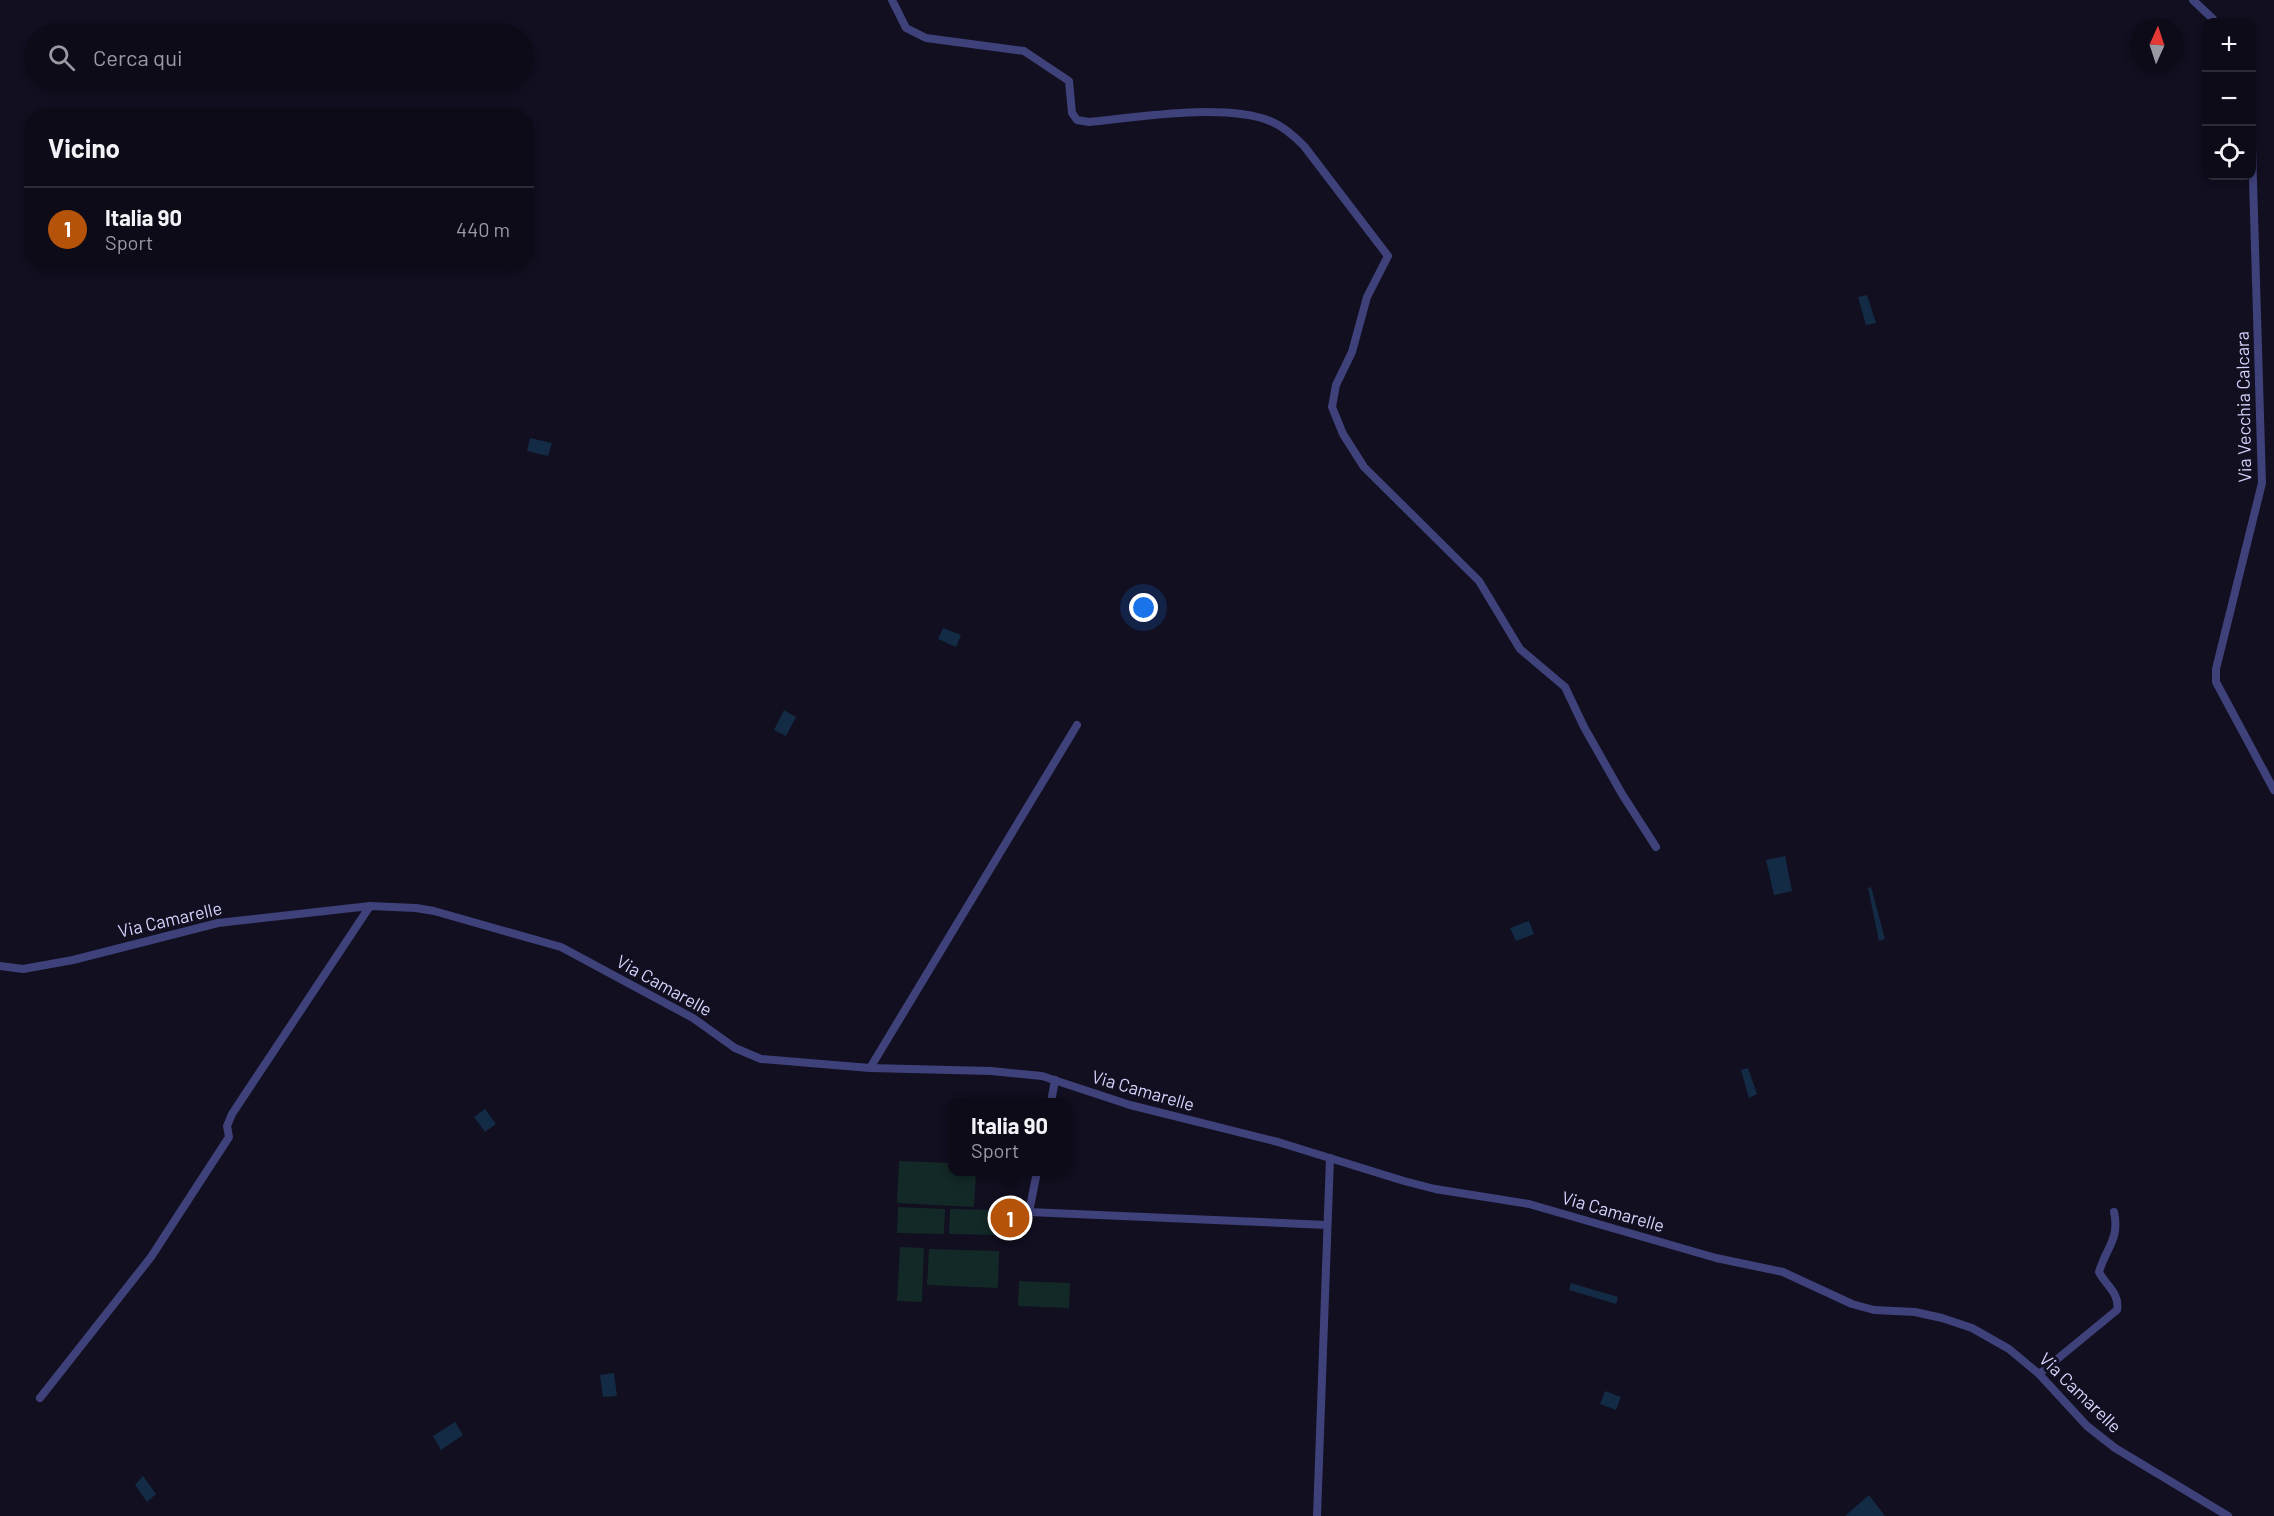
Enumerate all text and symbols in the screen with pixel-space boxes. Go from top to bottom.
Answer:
north arrow [2130,18,2184,72]
map controls [2202,18,2256,180]
button: + [2202,18,2256,72]
search box [24,24,534,90]
icon: search [45,41,78,74]
text: Cerca qui [93,44,183,70]
button: − [2202,72,2256,126]
button: locate [2202,126,2256,180]
text: Vicino [48,132,120,163]
text: Italia 90 [105,204,182,230]
text: 1 [64,217,71,241]
text: 440 m [456,217,510,241]
text: Sport [105,230,153,254]
street label: Via Vecchia Calcara [2231,331,2255,483]
your location [1129,593,1158,622]
street label: Via Camarelle [116,896,224,942]
street label: Via Camarelle [613,950,716,1020]
street label: Via Camarelle [1089,1065,1197,1115]
popup [948,1098,1071,1176]
text: Italia 90 [971,1112,1048,1138]
text: Sport [971,1138,1019,1162]
street label: Via Camarelle [1559,1186,1667,1236]
pin: 1 [990,1196,1030,1240]
street label: Via Camarelle [2035,1348,2126,1437]

